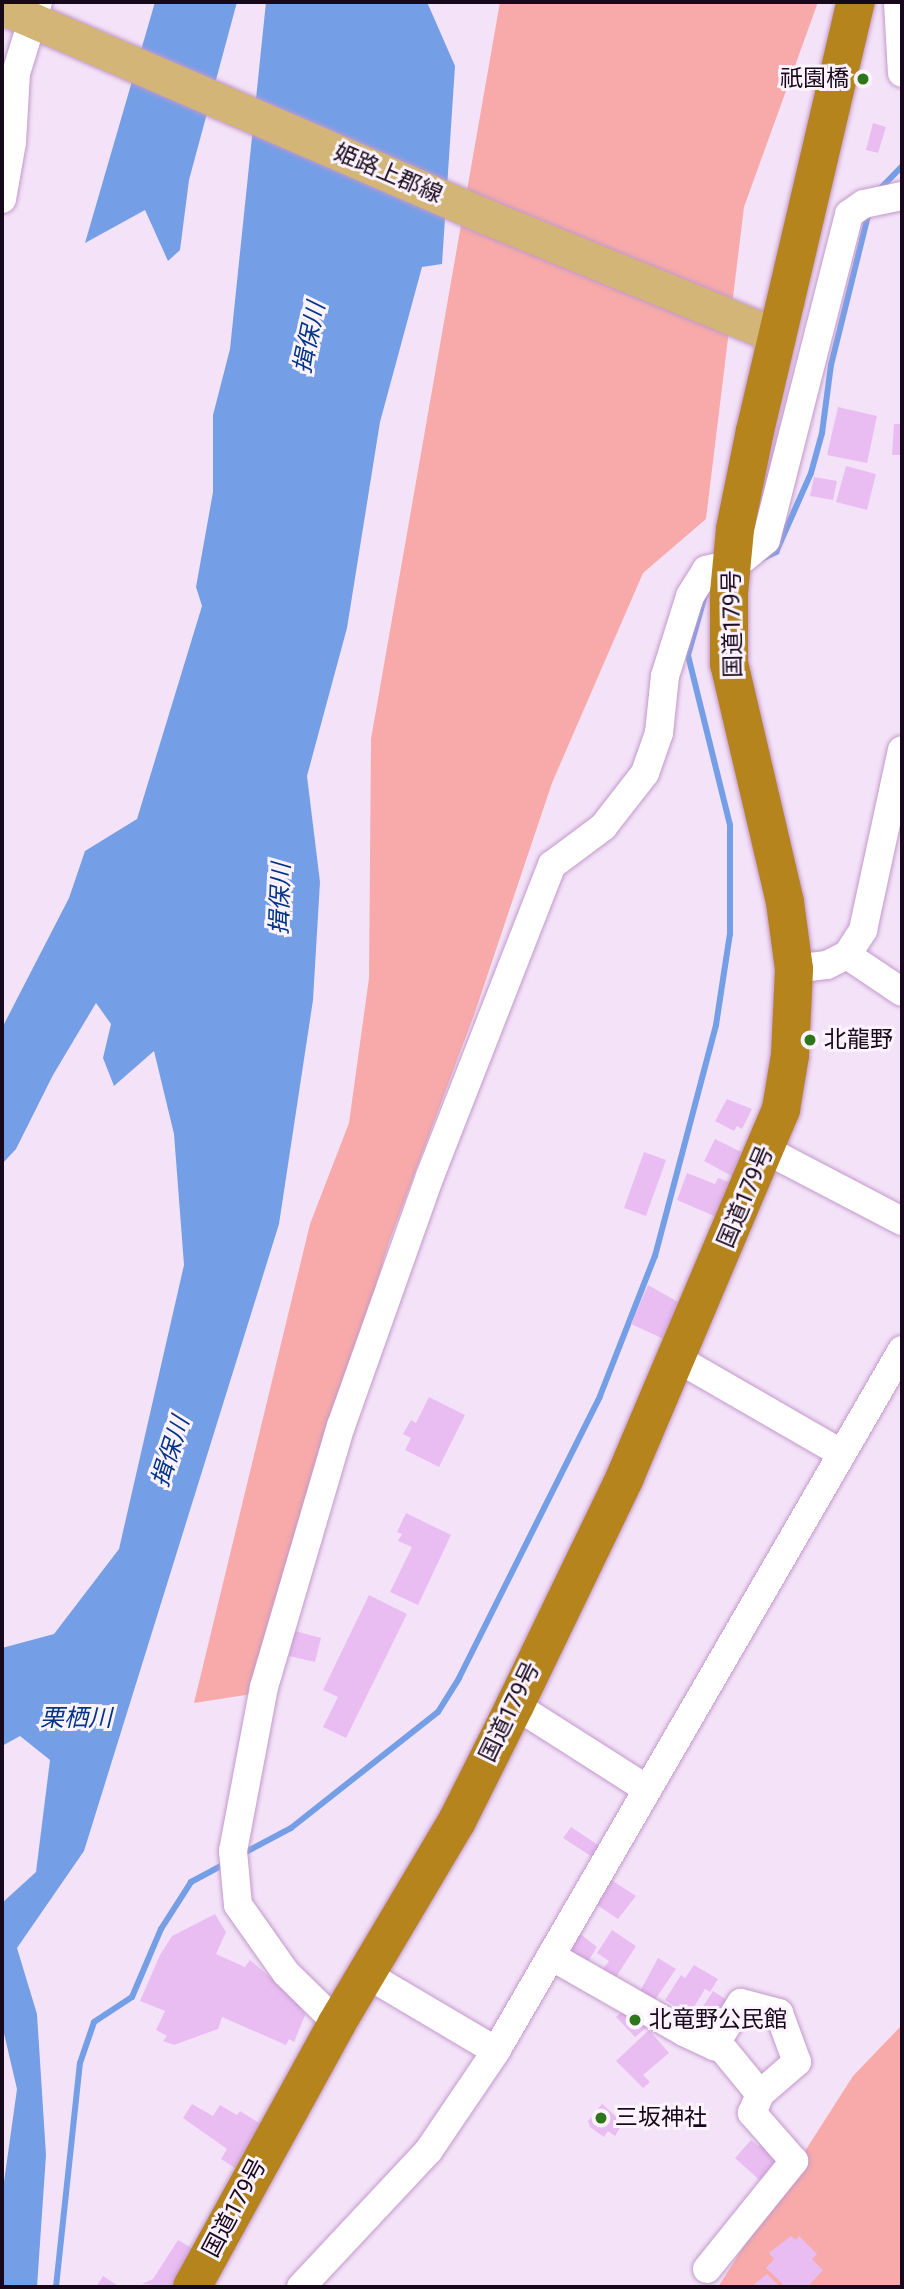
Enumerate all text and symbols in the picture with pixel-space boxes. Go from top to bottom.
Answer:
place label: 祇園橋 [780,65,849,93]
marker: 祇園橋 [855,71,871,87]
street label: 姫路上郡線 [330,139,446,209]
water label: 揖保川 [288,300,332,376]
street label: 国道179号 [718,570,748,678]
water label: 揖保川 [265,863,297,935]
place label: 北龍野 [824,1026,893,1054]
marker: 北龍野 [802,1032,818,1048]
street label: 国道179号 [712,1142,780,1252]
water label: 揖保川 [146,1413,196,1491]
street label: 国道179号 [474,1658,546,1766]
water label: 栗栖川 [40,1705,112,1733]
place label: 北竜野公民館 [649,2006,787,2034]
marker: 北竜野公民館 [627,2012,643,2028]
place label: 三坂神社 [615,2104,707,2132]
marker: 三坂神社 [593,2110,609,2126]
street label: 国道179号 [198,2154,272,2262]

